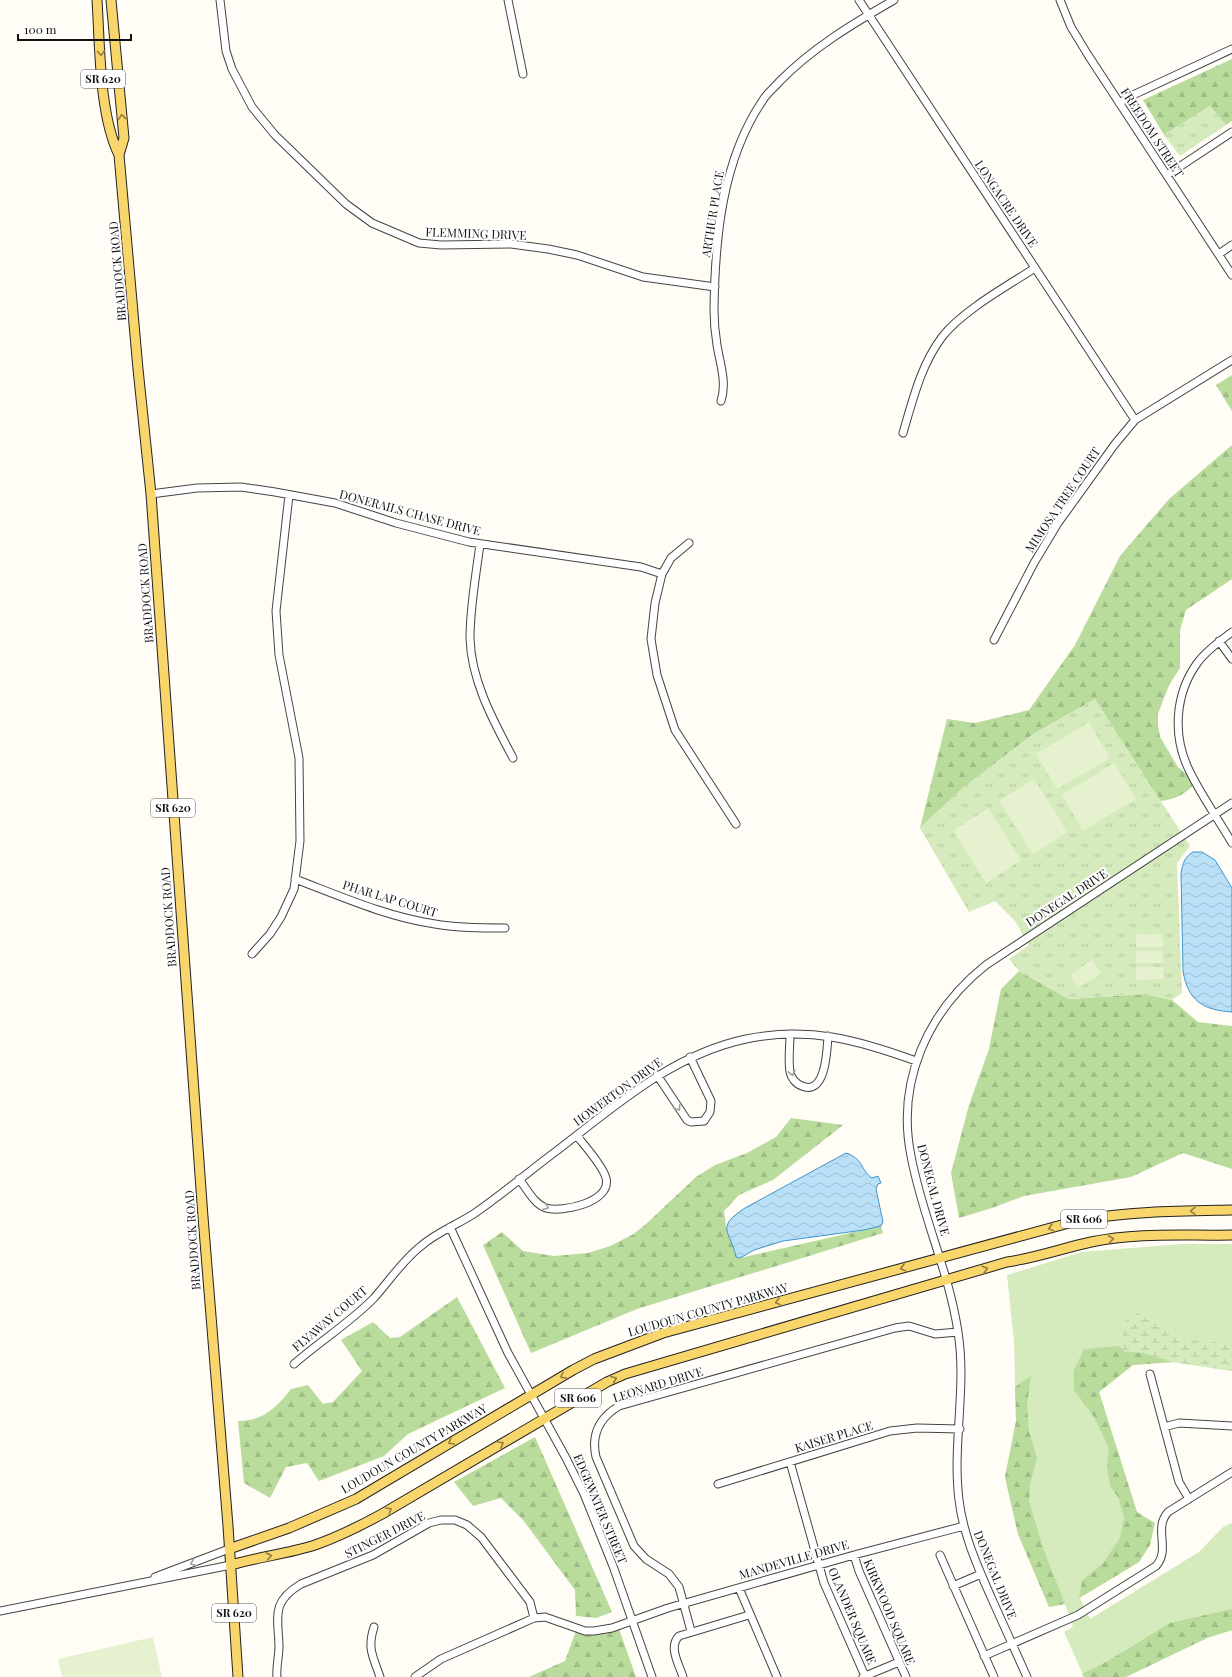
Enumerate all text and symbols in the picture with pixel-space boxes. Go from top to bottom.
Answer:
scale bar [18,16,131,42]
text: 100 m [24,21,57,37]
one-way arrow [96,50,105,56]
road number: SR 620 [81,70,125,88]
street label: FREEDOM STREET [1118,85,1188,181]
one-way arrow [118,114,127,120]
street label: LONGACRE DRIVE [972,157,1042,250]
street label: ARTHUR PLACE [697,169,727,259]
street label: BRADDOCK ROAD [105,220,129,322]
street label: FLEMMING DRIVE [425,223,527,243]
street label: MIMOSA TREE COURT [1021,443,1104,555]
street label: DONERAILS CHASE DRIVE [338,485,483,539]
street label: BRADDOCK ROAD [134,542,156,644]
road number: SR 620 [151,799,195,817]
street label: DONEGAL DRIVE [1023,865,1110,930]
street label: BRADDOCK ROAD [157,866,179,968]
street label: PHAR LAP COURT [341,876,440,920]
street label: HOWERTON DRIVE [570,1053,665,1129]
one-way arrow [787,1069,796,1076]
one-way arrow [674,1104,681,1111]
street label: DONEGAL DRIVE [914,1142,954,1237]
street label: BRADDOCK ROAD [181,1189,203,1291]
one-way arrow [542,1202,549,1210]
one-way arrow [1190,1207,1196,1215]
road number: SR 606 [1061,1210,1107,1228]
one-way arrow [1047,1223,1054,1231]
one-way arrow [1108,1235,1114,1244]
one-way arrow [900,1263,907,1272]
one-way arrow [981,1265,988,1274]
street label: LOUDOUN COUNTY PARKWAY [626,1278,790,1340]
street label: FLYAWAY COURT [288,1282,371,1354]
one-way arrow [775,1298,781,1306]
street label: LEONARD DRIVE [611,1363,705,1405]
one-way arrow [560,1371,567,1378]
one-way arrow [609,1376,617,1384]
road number: SR 606 [555,1389,601,1407]
street label: LOUDOUN COUNTY PARKWAY [338,1399,490,1497]
street label: KAISER PLACE [793,1417,875,1455]
one-way arrow [448,1437,455,1444]
one-way arrow [497,1442,504,1449]
street label: EDGEWATER STREET [570,1451,632,1567]
street label: STINGER DRIVE [342,1507,427,1561]
one-way arrow [385,1508,392,1515]
street label: DONEGAL DRIVE [971,1528,1021,1621]
street label: MANDEVILLE DRIVE [737,1536,850,1582]
one-way arrow [265,1553,272,1561]
street label: KIRKWOOD SQUARE [860,1556,919,1667]
one-way arrow [189,1558,196,1566]
street label: OLANDER SQUARE [825,1565,881,1666]
road number: SR 620 [212,1604,256,1622]

